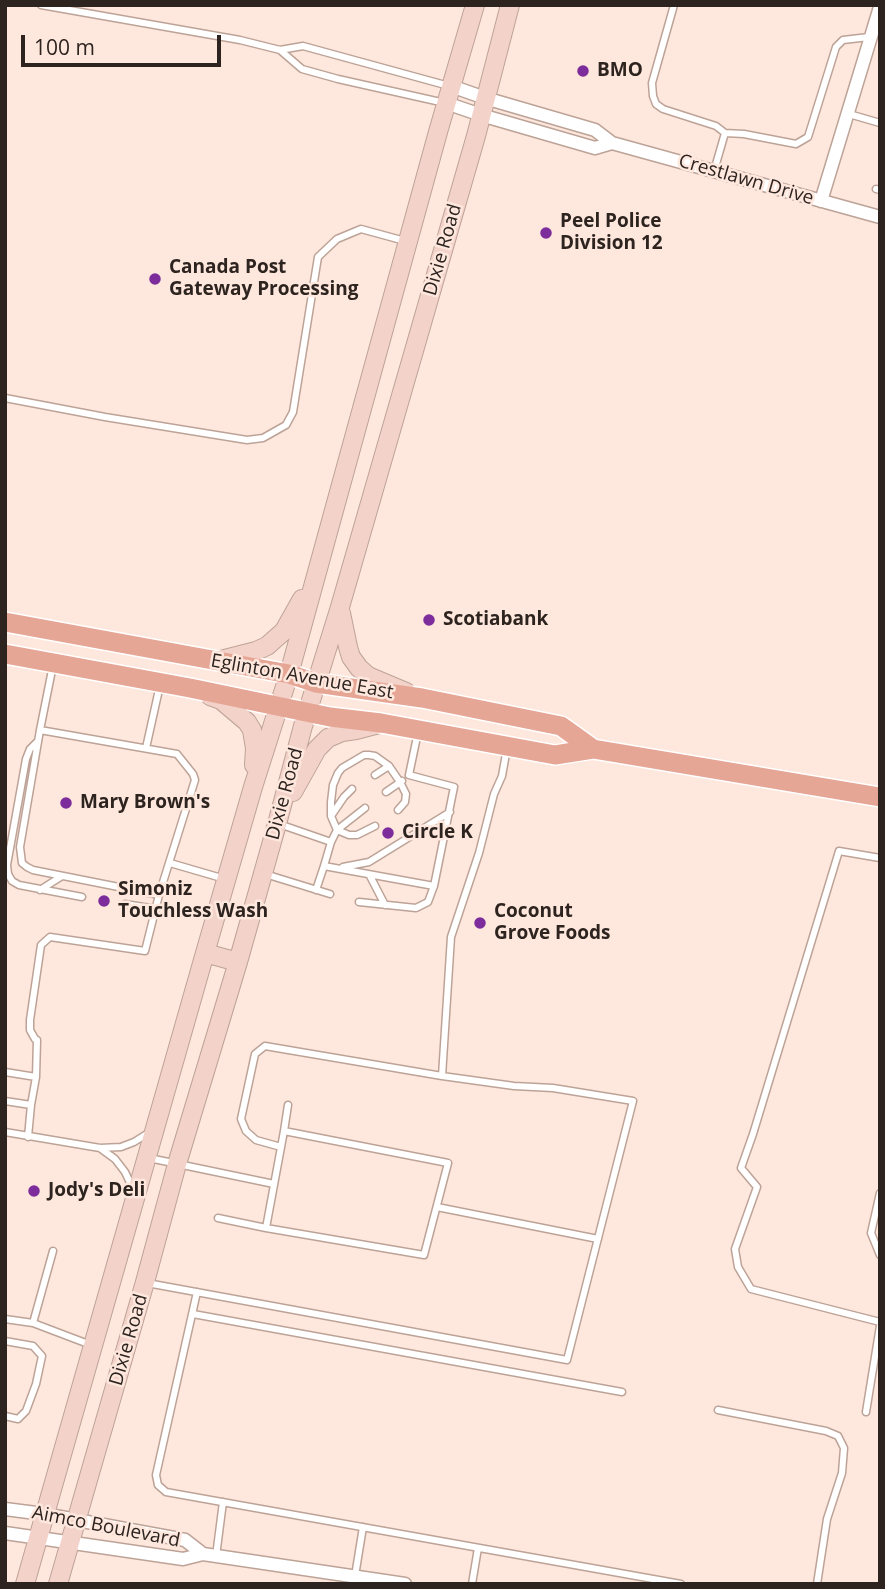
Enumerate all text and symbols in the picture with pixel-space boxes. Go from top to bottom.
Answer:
scale bar [24,21,224,65]
text: 100 m [34,33,95,61]
place label: BMO [597,60,643,82]
marker: BMO [575,63,591,79]
street label: Crestlawn Drive [676,150,816,210]
street label: Dixie Road [419,202,467,298]
place label: Peel Police Division 12 [560,211,663,255]
marker: Peel Police Division 12 [538,225,554,241]
place label: Canada Post Gateway Processing [169,257,358,301]
marker: Canada Post Gateway Processing [147,271,163,287]
place label: Scotiabank [443,609,548,631]
marker: Scotiabank [421,612,437,628]
street label: Eglinton Avenue East [209,650,395,704]
street label: Dixie Road [262,746,308,842]
place label: Mary Brown's [80,792,210,814]
marker: Mary Brown's [58,795,74,811]
place label: Circle K [402,822,473,844]
marker: Circle K [380,825,396,841]
place label: Simoniz Touchless Wash [118,879,268,923]
marker: Simoniz Touchless Wash [96,893,112,909]
place label: Coconut Grove Foods [494,901,611,945]
marker: Coconut Grove Foods [472,915,488,931]
place label: Jody's Deli [48,1180,145,1202]
marker: Jody's Deli [26,1183,42,1199]
street label: Dixie Road [105,1292,153,1388]
street label: Aimco Boulevard [30,1501,182,1553]

